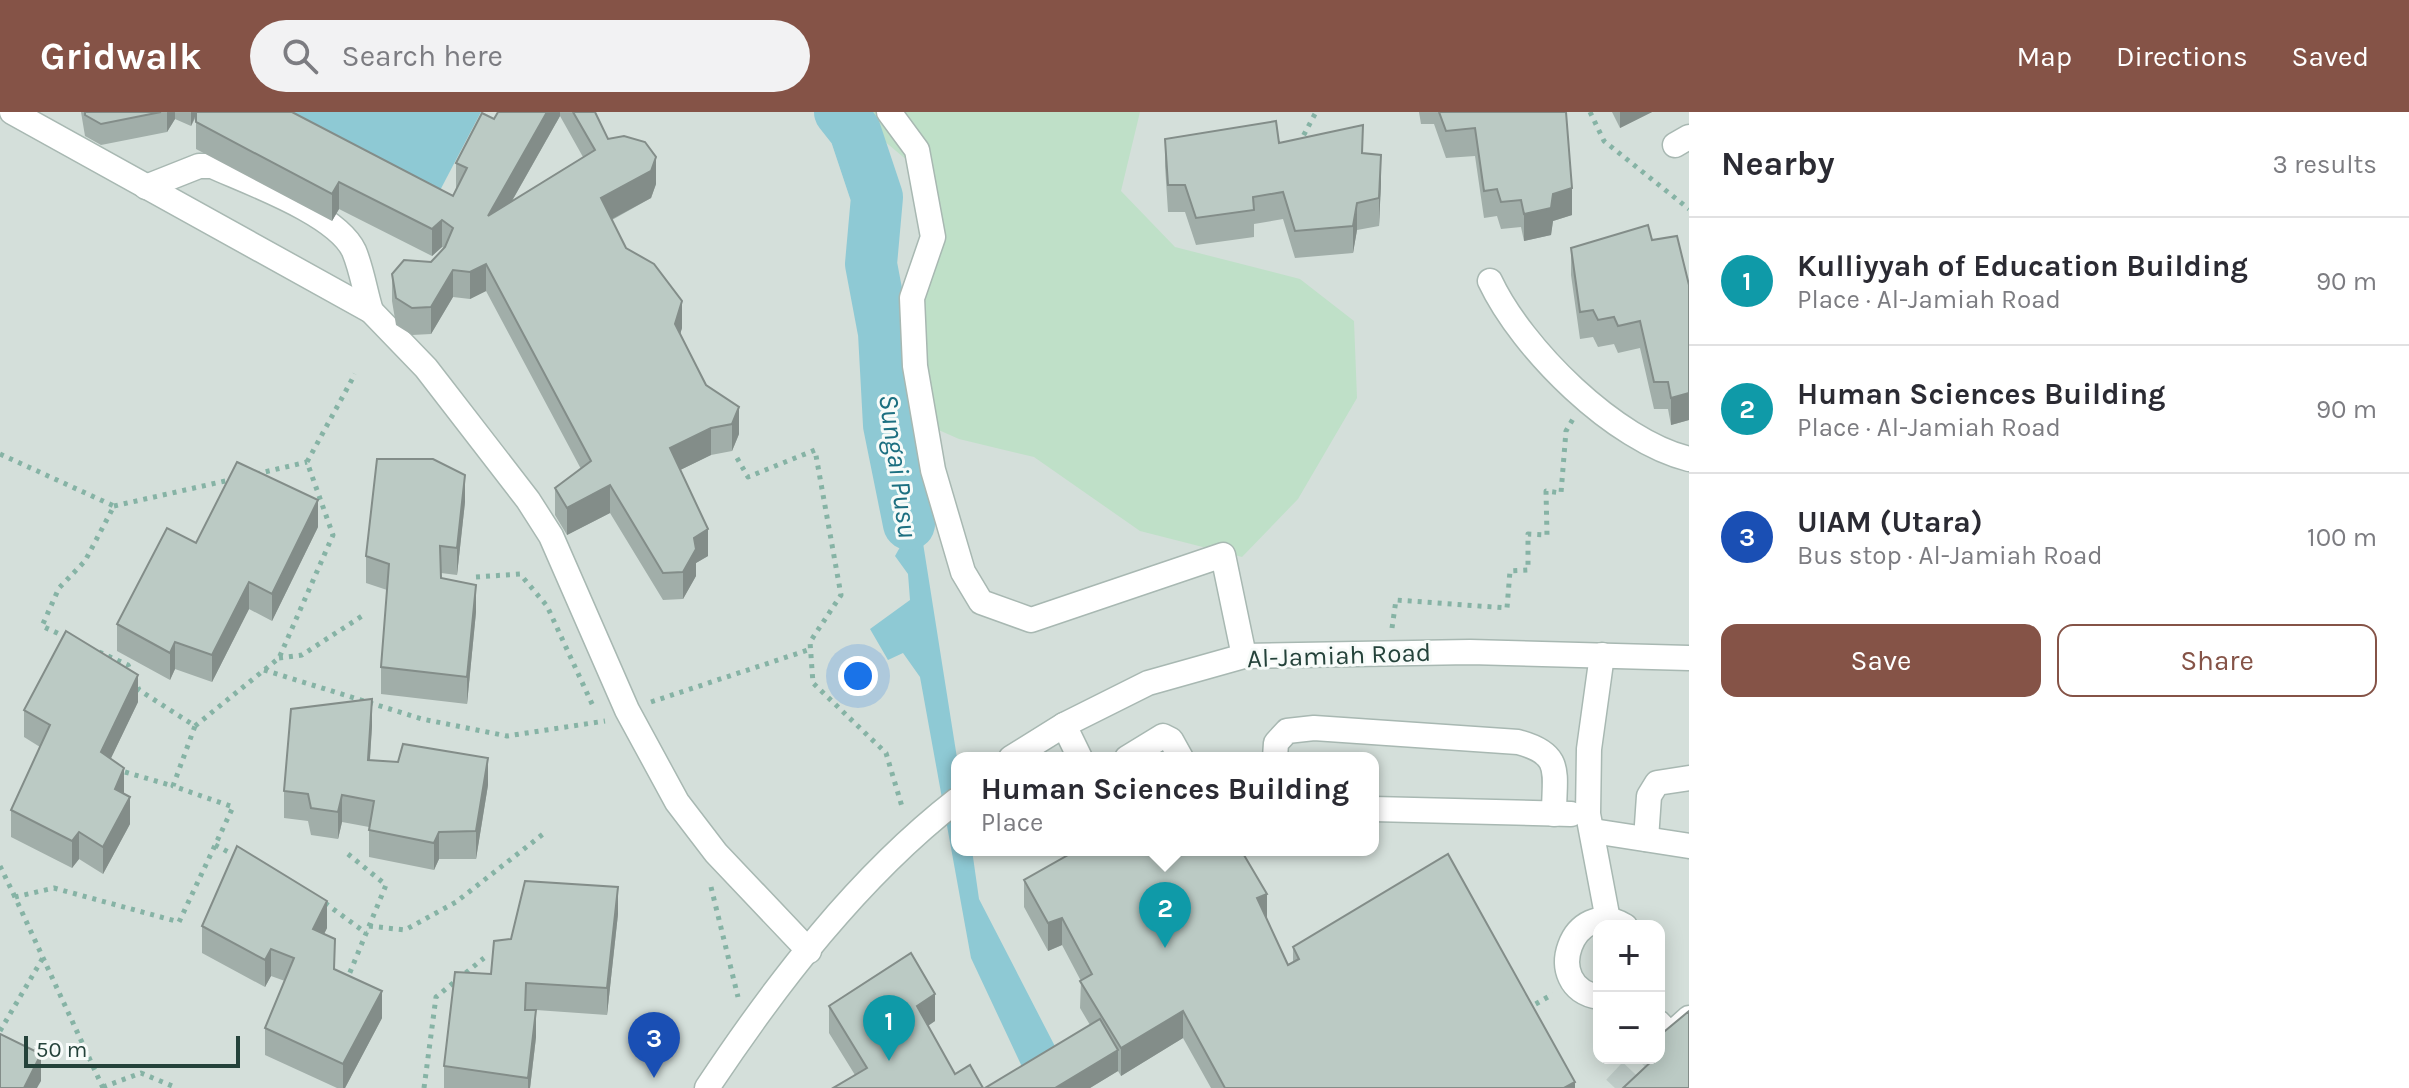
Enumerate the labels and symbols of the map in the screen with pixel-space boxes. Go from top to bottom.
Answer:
water label: Sungai Pusu [872,392,925,540]
street label: Al-Jamiah Road [1246,637,1432,674]
your location [838,656,878,696]
pin: 2 [1139,882,1191,948]
pin: 1 [863,995,915,1061]
pin: 3 [628,1012,680,1078]
scale bar [24,1032,240,1068]

